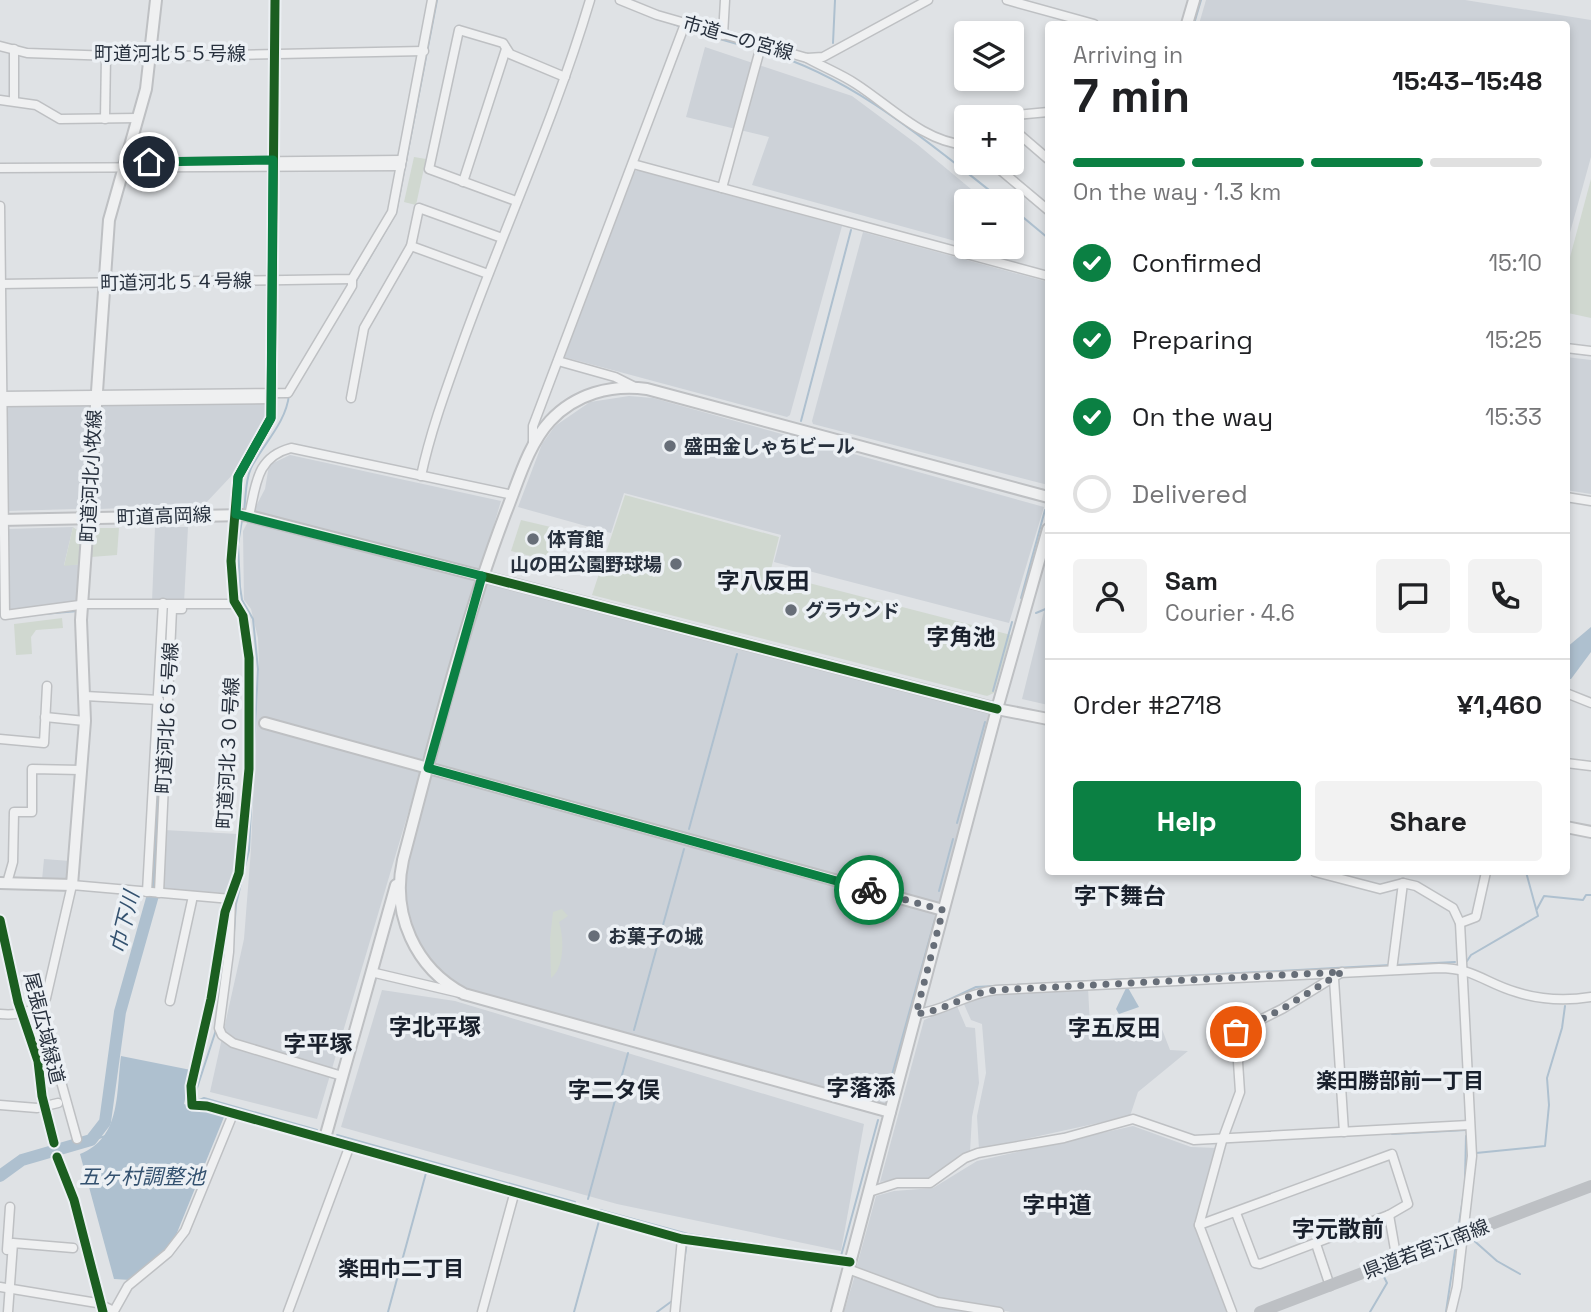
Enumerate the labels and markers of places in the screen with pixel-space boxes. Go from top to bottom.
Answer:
pin [119,132,179,192]
place label: 盛田金しゃちビール [684,434,855,459]
marker: 盛田金しゃちビール [662,438,678,454]
place label: 体育館 [547,527,604,552]
marker: 体育館 [525,531,541,547]
place label: 山の田公園野球場 [510,552,662,577]
marker: 山の田公園野球場 [668,556,684,572]
place label: グラウンド [805,598,900,623]
marker: グラウンド [783,602,799,618]
place label: お菓子の城 [608,924,703,949]
marker: お菓子の城 [586,928,602,944]
pin [1206,1002,1266,1062]

